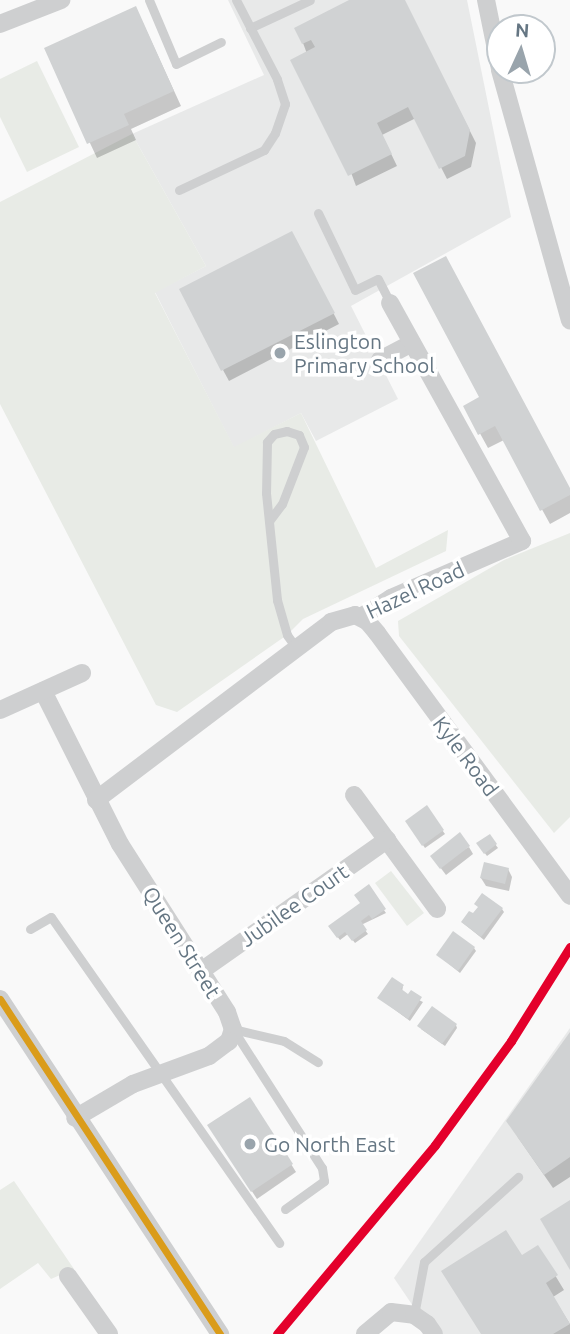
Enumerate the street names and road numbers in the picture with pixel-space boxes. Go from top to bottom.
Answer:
street label: Hazel Road [362,556,468,624]
street label: Kyle Road [428,711,504,801]
street label: Jubilee Court [235,858,353,952]
street label: Queen Street [138,882,226,1002]

